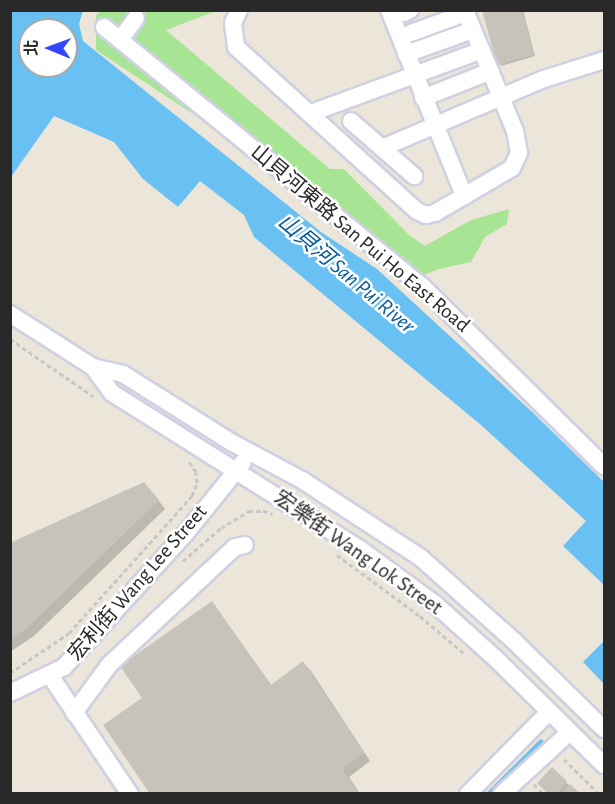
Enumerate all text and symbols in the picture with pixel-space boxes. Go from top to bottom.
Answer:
north arrow [18,18,78,78]
text: 北 [24,40,40,56]
street label: 山貝河東路 San Pui Ho East Road [245,140,475,338]
water label: 山貝河 San Pui River [272,209,420,339]
street label: 宏樂街 Wang Lok Street [269,486,447,620]
street label: 宏利街 Wang Lee Street [63,500,213,666]

